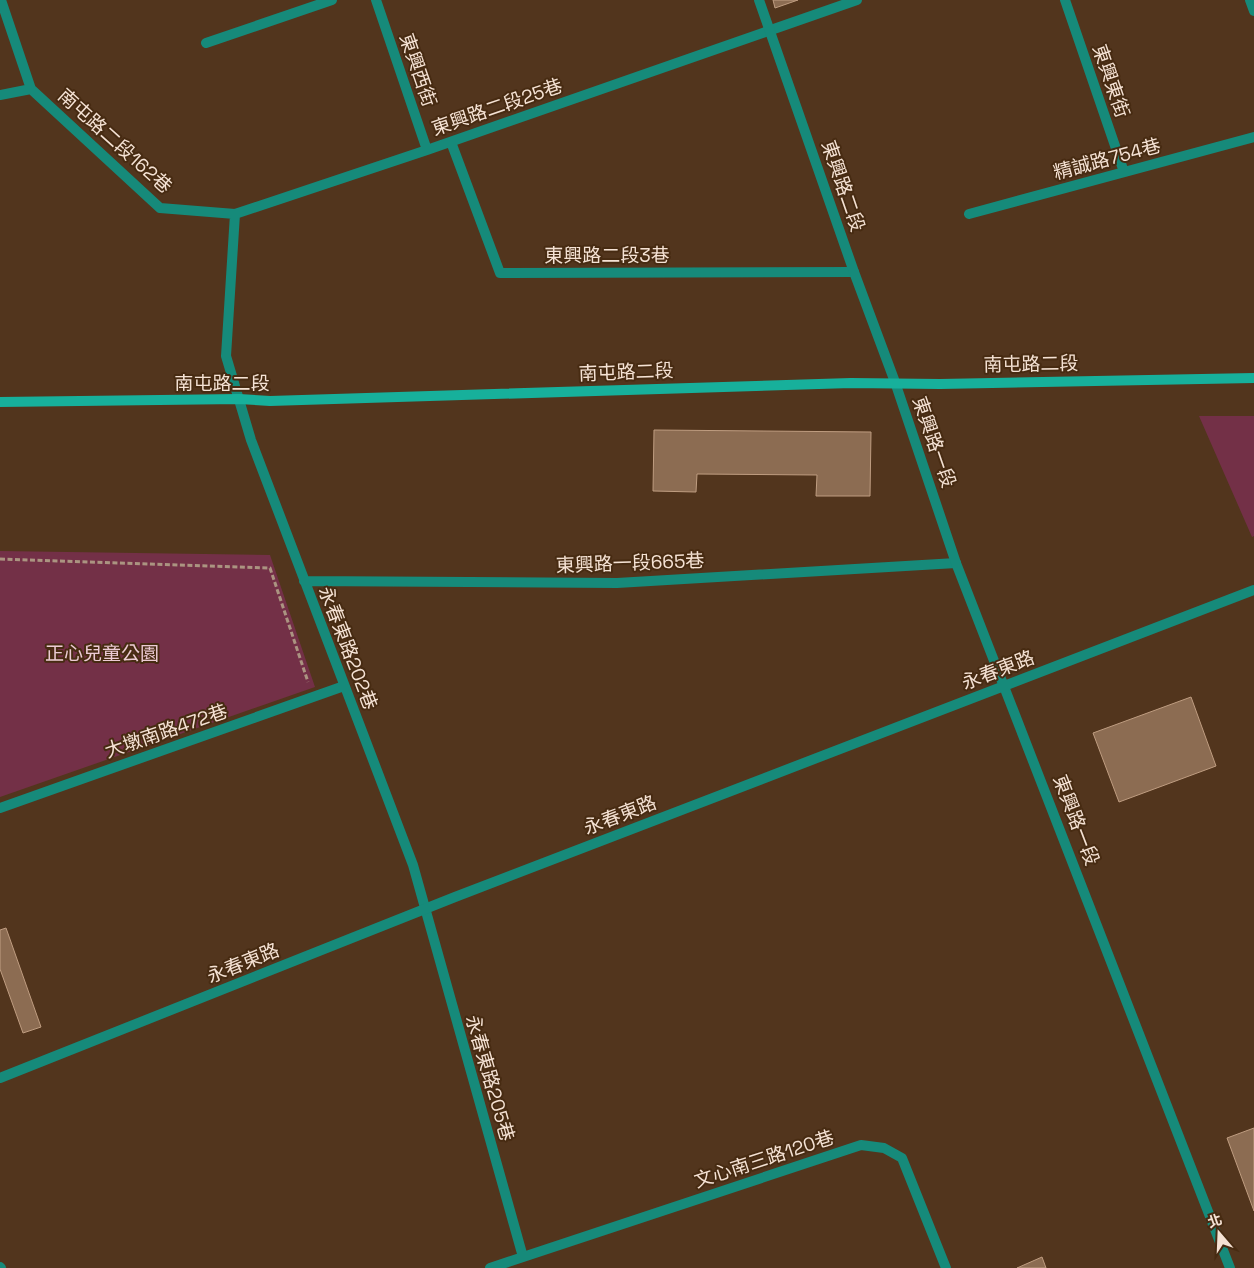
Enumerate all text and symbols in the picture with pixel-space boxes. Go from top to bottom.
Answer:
street label: 東興西街 [394,30,442,110]
street label: 東興東街 [1087,41,1135,121]
street label: 東興路二段25巷 [428,73,566,141]
street label: 南屯路二段162巷 [53,83,177,199]
street label: 精誠路754巷 [1051,133,1163,185]
street label: 東興路二段 [816,137,870,235]
street label: 東興路二段3巷 [544,243,670,268]
street label: 南屯路二段 [983,351,1079,377]
street label: 南屯路二段 [578,358,674,386]
street label: 南屯路二段 [174,371,270,396]
street label: 東興路一段 [907,393,961,491]
street label: 東興路一段665巷 [555,548,705,578]
street label: 永春東路202巷 [313,583,383,713]
park label: 正心兒童公園 [45,641,159,666]
street label: 永春東路 [958,645,1038,695]
street label: 大墩南路472巷 [101,698,231,764]
street label: 東興路一段 [1047,771,1105,869]
street label: 永春東路 [580,790,660,840]
street label: 永春東路 [203,937,283,989]
street label: 永春東路205巷 [460,1012,520,1144]
street label: 文心南三路120巷 [691,1125,837,1193]
north arrow [1194,1208,1244,1258]
text: 北 [1205,1210,1224,1231]

